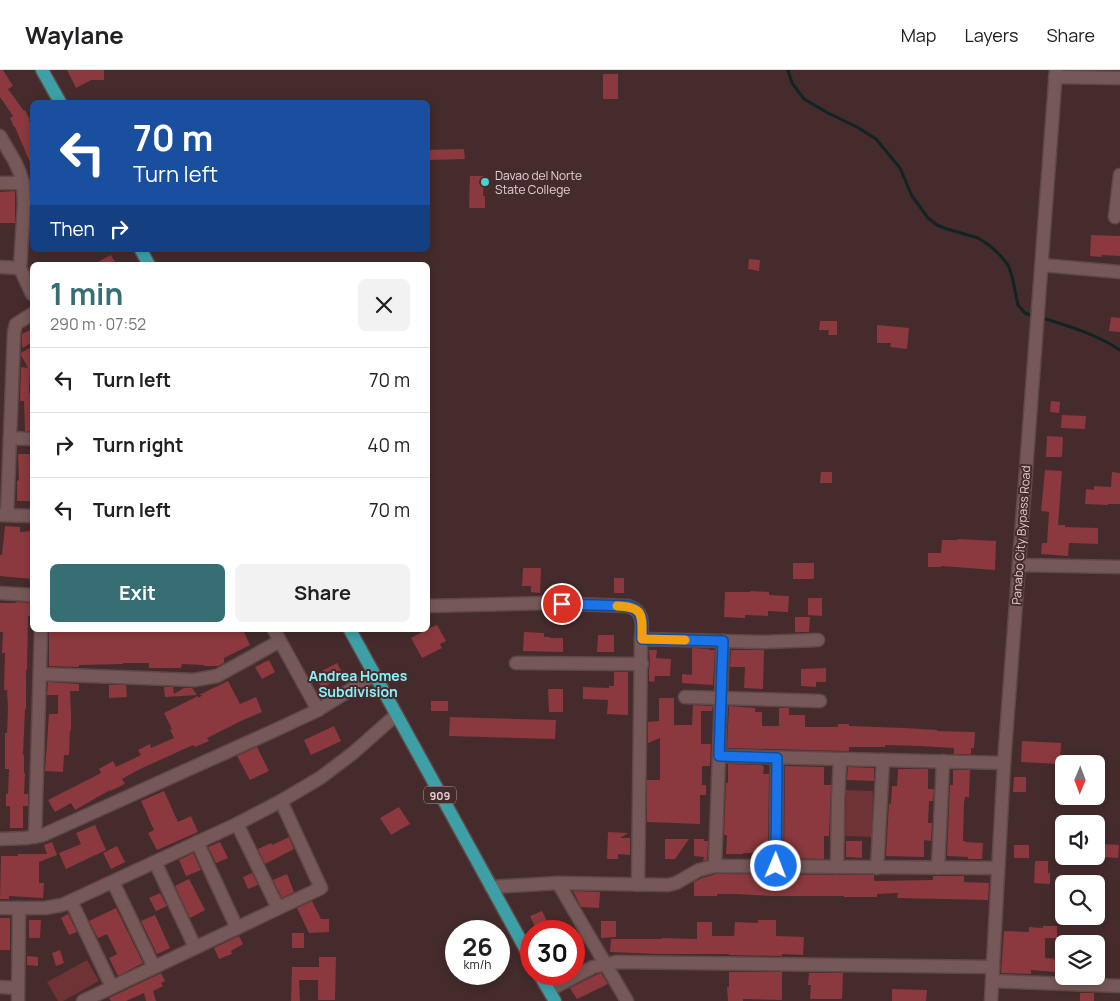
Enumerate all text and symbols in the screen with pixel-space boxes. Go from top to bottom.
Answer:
text: Waylane [25,18,124,51]
text: Map [901,23,936,47]
text: Layers [964,23,1018,47]
text: Share [1046,23,1095,47]
text: 70 m [133,114,213,162]
icon: left [50,120,115,185]
text: Turn left [133,159,218,189]
place label: Davao del Norte State College [495,167,582,198]
marker: Davao del Norte State College [479,176,491,188]
icon: right [105,215,133,243]
text: Then [50,216,95,242]
text: 1 min [50,273,123,314]
button: close [358,279,410,331]
text: 290 m · 07:52 [50,313,146,335]
icon: left [50,366,78,394]
text: Turn left [93,367,171,393]
text: 70 m [369,367,410,393]
icon: right [50,431,78,459]
text: Turn right [93,432,183,458]
text: 40 m [367,432,410,458]
street label: Panabo City Bypass Road [1008,465,1034,605]
icon: left [50,496,78,524]
text: Turn left [93,497,171,523]
text: 70 m [369,497,410,523]
button: Exit [50,564,225,622]
button: Share [235,564,410,622]
pin [541,583,583,625]
icon: arrive [548,590,576,618]
district label: Andrea Homes Subdivision [309,666,408,701]
north arrow [1055,755,1105,805]
map controls [1055,755,1105,985]
road number: 909 [424,786,456,804]
button: sound [1055,815,1105,865]
position arrow [749,839,801,891]
button: search [1055,875,1105,925]
speed limit sign: 30 [520,920,585,985]
text: 26 [462,929,493,964]
button: layers [1055,935,1105,985]
text: km/h [464,956,491,973]

